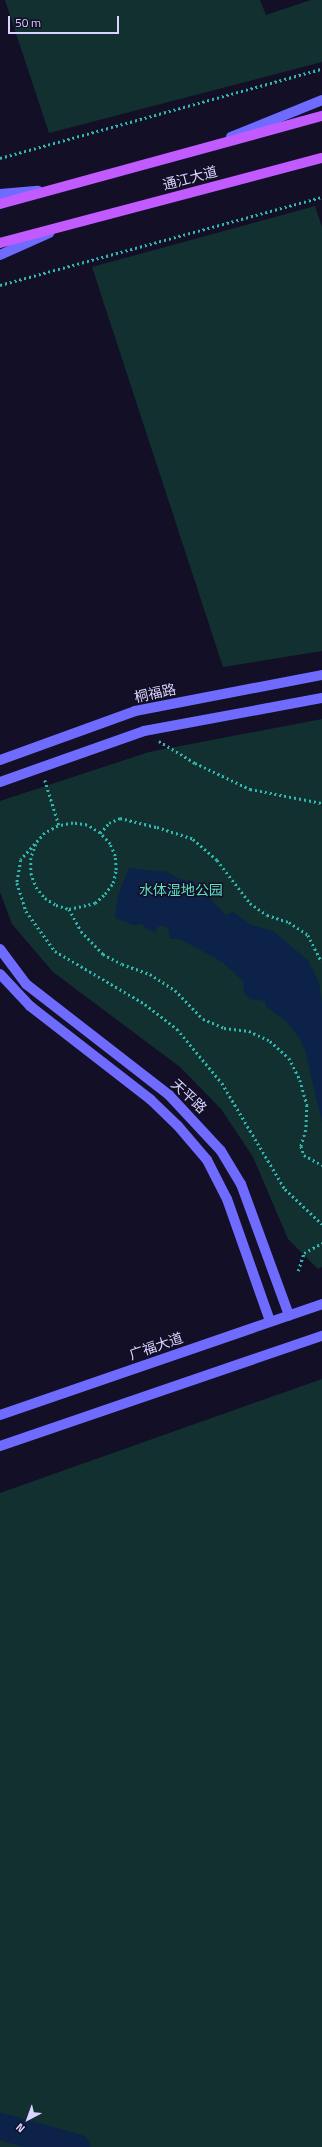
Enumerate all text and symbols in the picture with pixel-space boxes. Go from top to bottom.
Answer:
scale bar [10,8,121,34]
text: 50 m [15,13,41,32]
street label: 通江大道 [161,163,219,193]
street label: 桐福路 [133,680,177,706]
park label: 水体湿地公园 [139,882,223,898]
street label: 天平路 [168,1076,210,1116]
street label: 广福大道 [127,1329,185,1363]
north arrow [8,2099,48,2139]
text: N [12,2120,28,2137]

